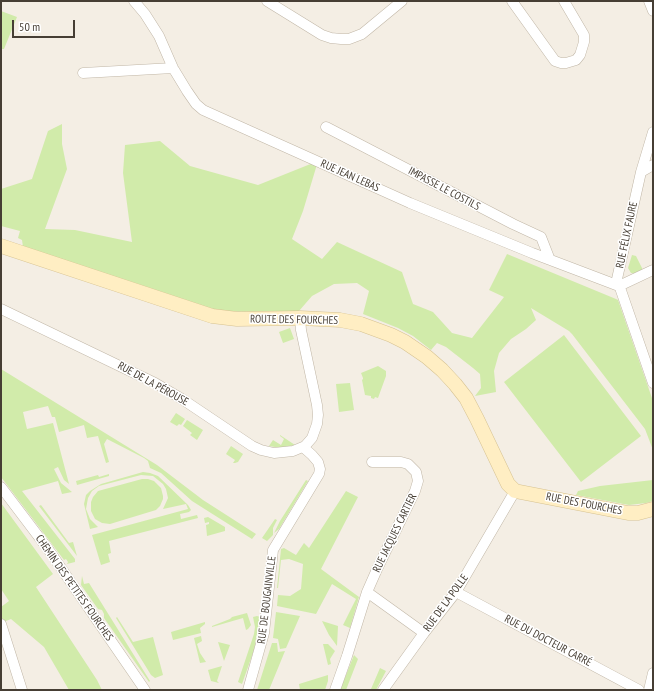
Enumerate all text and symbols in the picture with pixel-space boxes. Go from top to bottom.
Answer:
scale bar [14,12,77,38]
text: 50 m [19,19,40,34]
street label: RUE JEAN LEBAS [318,157,382,195]
street label: IMPASSE LE COSTILS [406,165,482,213]
street label: RUE FÉLIX FAURE [614,200,640,270]
street label: ROUTE DES FOURCHES [250,313,338,327]
street label: RUE DE LA PÉROUSE [115,359,191,409]
street label: RUE DES FOURCHES [545,490,623,518]
street label: RUE JACQUES CARTIER [370,491,420,575]
street label: CHEMIN DES PETITES FOURCHES [32,532,116,644]
street label: RUE DE BOUGAINVILLE [255,555,279,645]
street label: RUE DE LA POLLE [421,572,471,634]
street label: RUE DU DOCTEUR CARRÉ [502,612,594,670]

